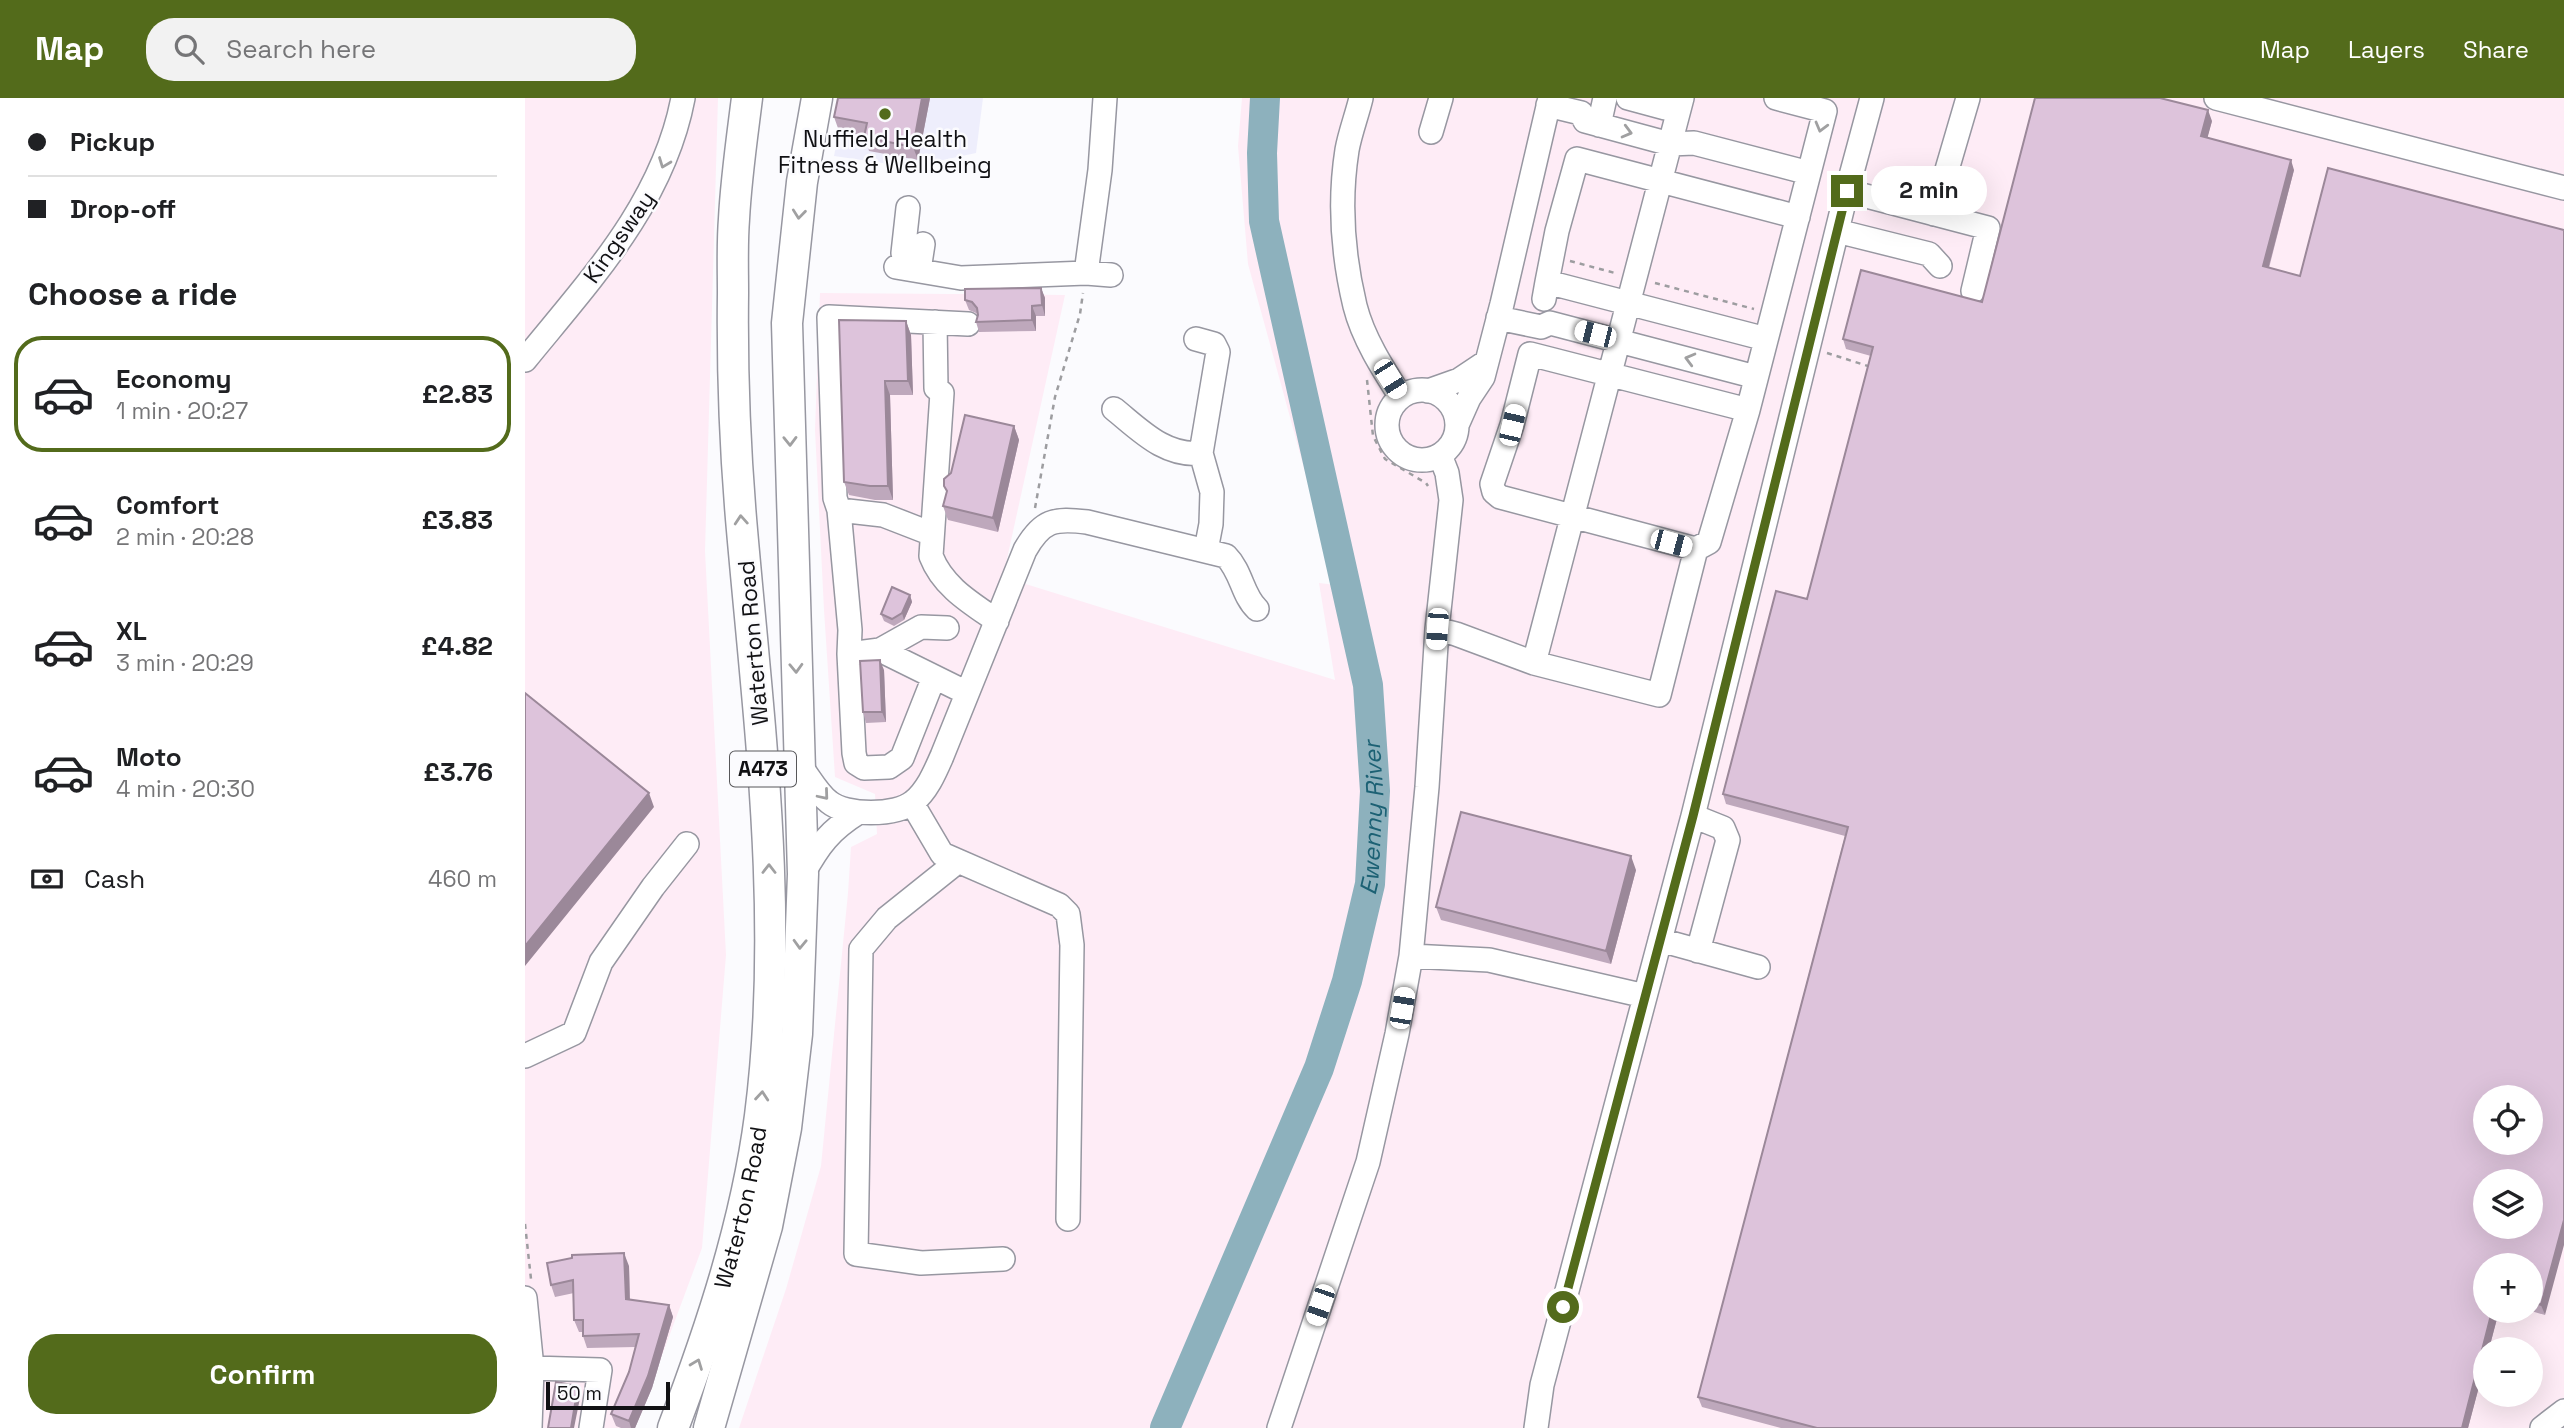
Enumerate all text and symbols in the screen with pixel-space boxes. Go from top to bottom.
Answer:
search box [146,18,636,81]
text: Map [35,28,104,70]
icon: search [170,30,208,68]
text: Search here [226,32,376,66]
text: Map [2260,34,2310,65]
text: Layers [2348,34,2425,65]
text: Share [2463,34,2529,65]
marker: Nuffield Health Fitness & Wellbeing [877,106,893,122]
one-way arrow [1815,121,1829,133]
place label: Nuffield Health Fitness & Wellbeing [778,124,992,180]
one-way arrow [1621,124,1633,138]
text: Pickup [70,125,155,159]
one-way arrow [658,157,672,169]
callout: 2 min [1871,166,1987,216]
route end [1831,175,1863,207]
text: 2 min [1899,175,1959,205]
street label: Kingsway [576,185,662,289]
text: Drop-off [70,192,176,226]
one-way arrow [791,208,806,220]
text: Choose a ride [28,274,238,314]
car [1573,319,1618,349]
one-way arrow [1684,353,1696,367]
car [1370,356,1411,402]
text: Economy [116,362,232,396]
icon: car [32,363,95,426]
text: £2.83 [422,377,493,411]
text: 1 min · 20:27 [116,396,248,426]
car [1498,402,1527,448]
one-way arrow [782,436,798,446]
text: Comfort [116,488,219,522]
icon: car [32,489,95,552]
text: £3.83 [421,503,493,537]
one-way arrow [734,514,749,525]
text: 2 min · 20:28 [116,522,254,552]
car [1648,527,1695,559]
street label: Waterton Road [731,559,775,727]
car [1426,607,1449,651]
text: XL [116,614,147,648]
icon: car [32,615,95,678]
text: £4.82 [421,629,493,663]
text: 3 min · 20:29 [116,648,254,678]
one-way arrow [788,663,803,674]
water label: Ewenny River [1352,737,1390,898]
text: Moto [116,740,182,774]
icon: car [32,741,95,804]
road number: A473 [730,752,796,786]
text: £3.76 [423,755,493,789]
text: 4 min · 20:30 [116,774,255,804]
one-way arrow [816,787,828,800]
icon: cash [28,860,66,898]
text: Cash [84,862,145,896]
one-way arrow [761,863,777,874]
text: 460 m [428,864,497,894]
one-way arrow [793,939,808,950]
car [1389,985,1416,1031]
map controls [2473,1085,2543,1407]
button: locate [2473,1085,2543,1155]
one-way arrow [754,1090,769,1101]
street label: Waterton Road [707,1124,773,1292]
button: layers [2473,1169,2543,1239]
button: + [2473,1253,2543,1323]
car [1304,1282,1337,1328]
route start [1547,1291,1579,1323]
button: Confirm [28,1334,497,1414]
button: − [2473,1337,2543,1407]
one-way arrow [689,1359,703,1371]
scale bar [546,1379,670,1411]
text: 50 m [557,1381,602,1406]

